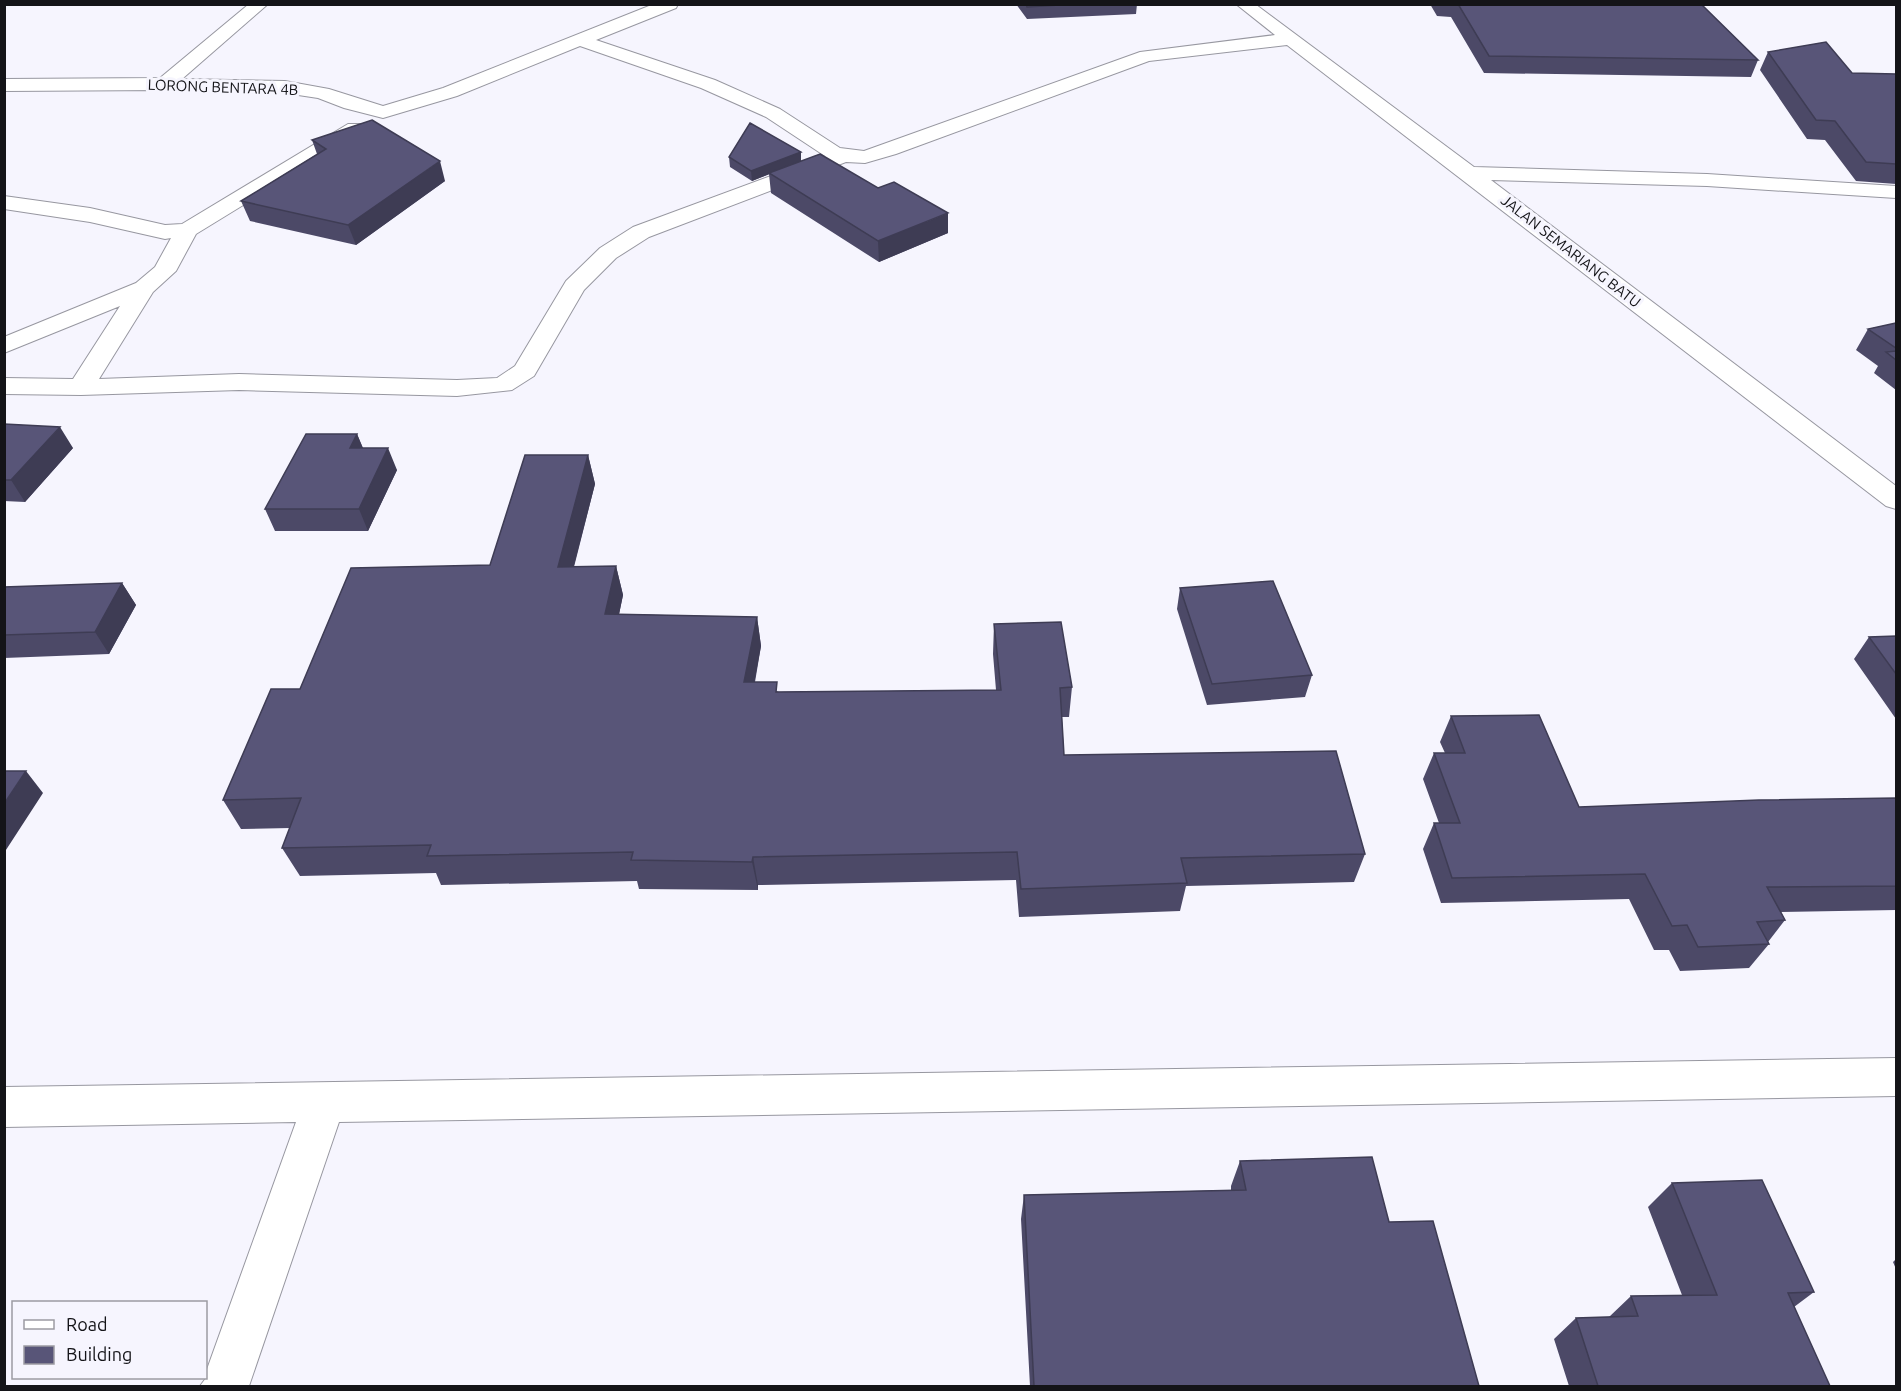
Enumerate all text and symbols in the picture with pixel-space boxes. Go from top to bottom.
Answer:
street label: LORONG BENTARA 4B [147,76,299,98]
street label: JALAN SEMARIANG BATU [1498,191,1644,311]
legend [12,1301,207,1379]
text: Road [66,1314,108,1334]
text: Building [66,1344,132,1364]

